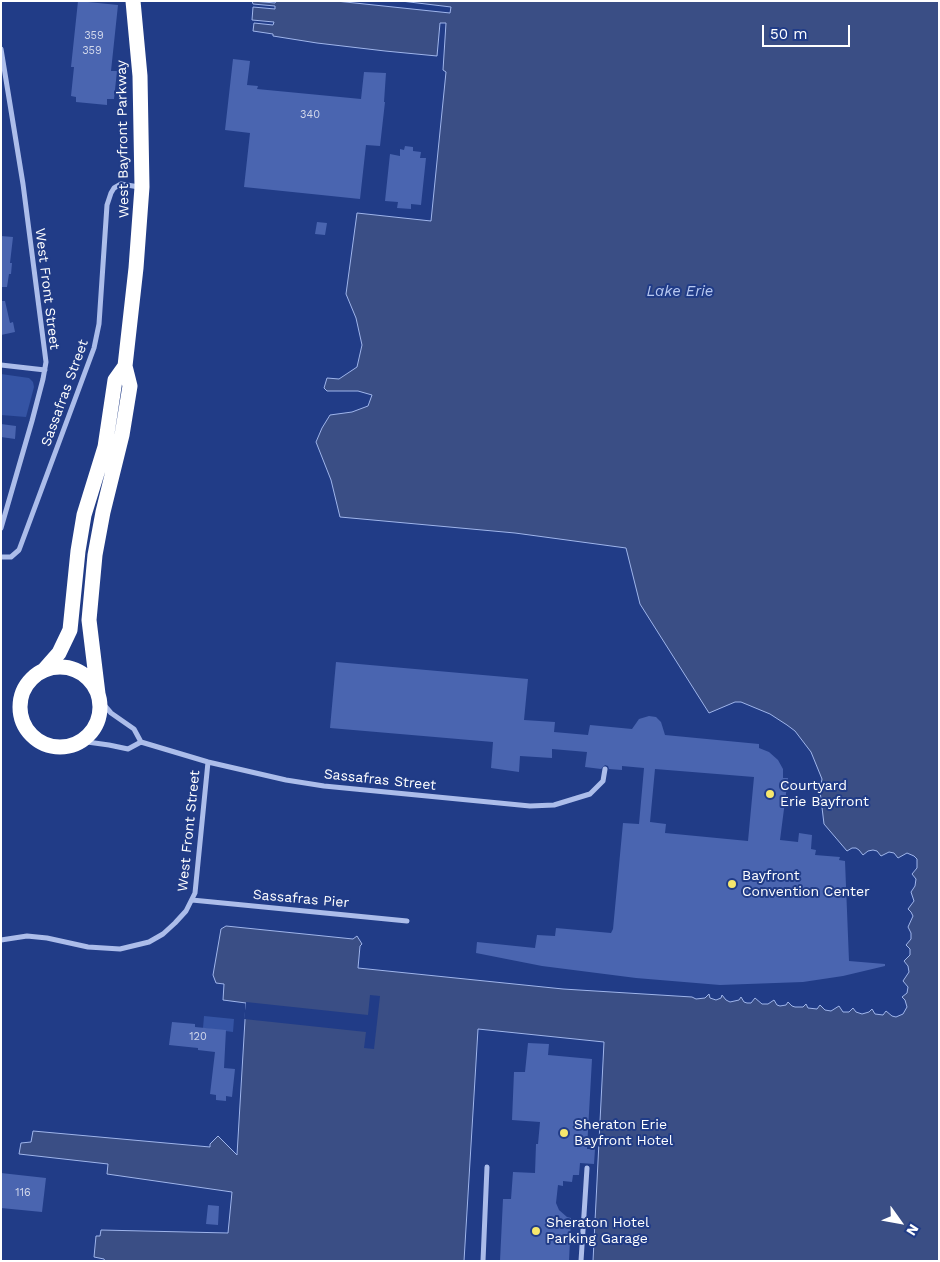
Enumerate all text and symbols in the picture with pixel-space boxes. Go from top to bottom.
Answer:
scale bar [765,15,852,47]
text: 50 m [770,25,807,43]
house number: 359 [84,29,104,43]
house number: 359 [82,44,102,58]
street label: West Bayfront Parkway [113,60,133,218]
house number: 340 [300,108,320,122]
street label: West Front Street [31,227,63,351]
water label: Lake Erie [647,283,713,301]
street label: Sassafras Street [38,337,92,449]
street label: Sassafras Street [323,766,437,794]
street label: West Front Street [174,769,204,893]
place label: Courtyard Erie Bayfront [780,778,869,810]
marker: Courtyard Erie Bayfront [764,788,776,800]
place label: Bayfront Convention Center [742,868,870,900]
marker: Bayfront Convention Center [726,878,738,890]
street label: Sassafras Pier [252,886,350,912]
house number: 120 [189,1030,207,1044]
place label: Sheraton Erie Bayfront Hotel [574,1117,673,1150]
marker: Sheraton Erie Bayfront Hotel [558,1127,570,1139]
house number: 116 [15,1186,31,1200]
north arrow [875,1197,925,1247]
place label: Sheraton Hotel Parking Garage [546,1215,649,1248]
text: N [903,1221,922,1239]
marker: Sheraton Hotel Parking Garage [530,1225,542,1237]

